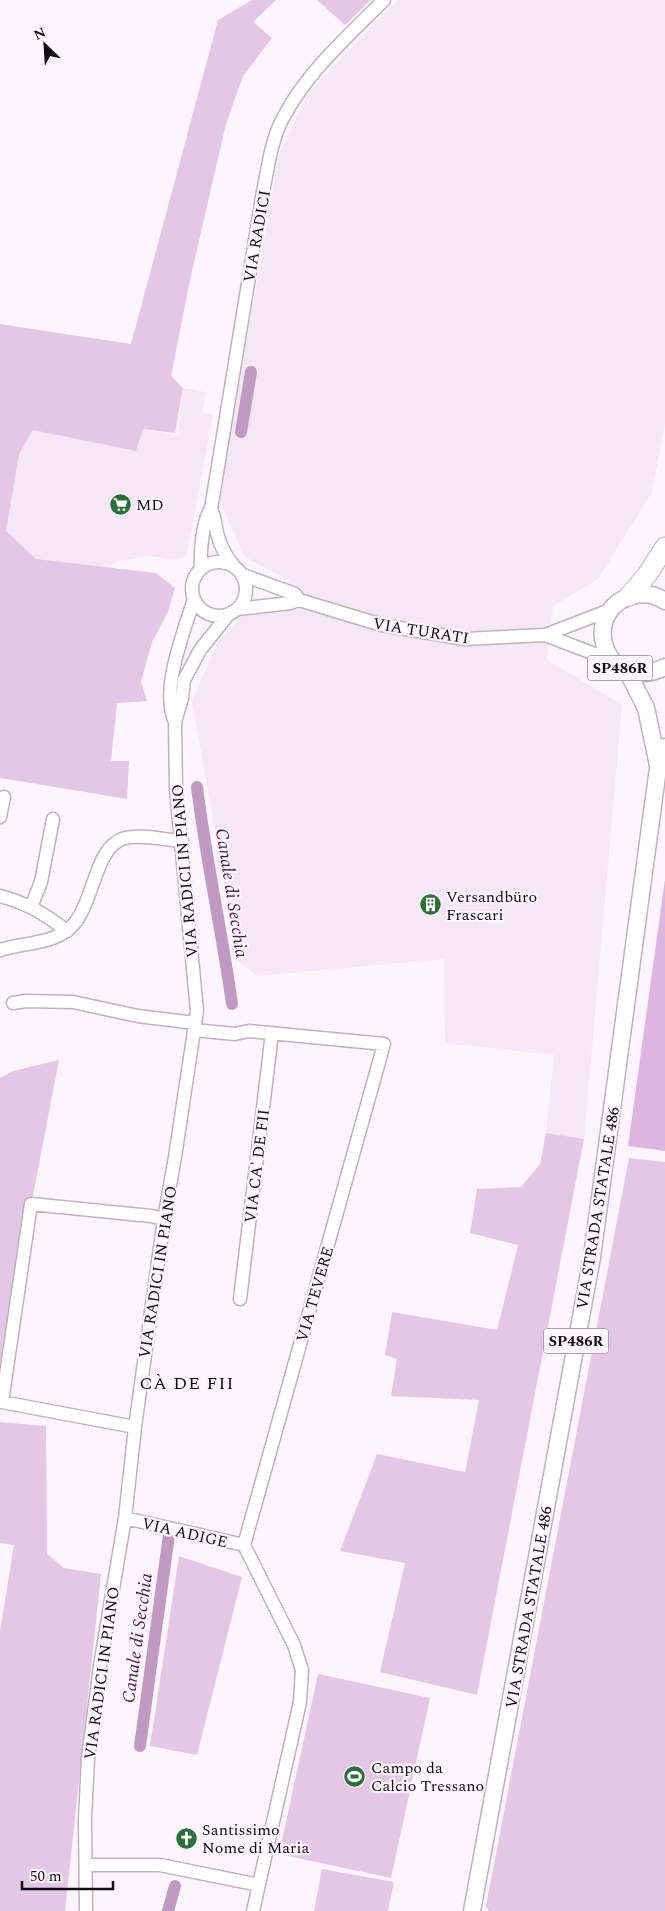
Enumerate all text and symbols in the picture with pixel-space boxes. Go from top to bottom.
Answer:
north arrow [20,20,70,70]
text: N [30,22,49,46]
street label: VIA RADICI [237,188,277,284]
supermarket icon: MD [108,492,132,516]
place label: MD [136,493,164,517]
street label: VIA TURATI [371,612,471,650]
road number: SP486R [588,656,652,680]
street label: VIA RADICI IN PIANO [165,783,205,959]
water label: Canale di Secchia [208,826,255,960]
place label: Versandbüro Frascari [446,885,537,927]
building icon: Versandbüro Frascari [418,893,442,917]
street label: VIA STRADA STATALE 486 [570,1105,626,1311]
street label: VIA CA' DE FII [238,1108,276,1224]
street label: VIA RADICI IN PIANO [132,1184,183,1360]
street label: VIA TEVERE [290,1244,340,1345]
road number: SP486R [544,1328,608,1354]
district label: CÀ DE FII [140,1370,235,1397]
street label: VIA STRADA STATALE 486 [499,1504,559,1710]
street label: VIA ADIGE [139,1511,230,1555]
water label: Canale di Secchia [115,1571,160,1705]
street label: VIA RADICI IN PIANO [78,1585,126,1761]
place label: Campo da Calcio Tressano [371,1756,484,1798]
sports icon: Campo da Calcio Tressano [343,1764,367,1788]
place label: Santissimo Nome di Maria [202,1818,309,1860]
church icon: Santissimo Nome di Maria [174,1826,198,1850]
scale bar [22,1858,114,1890]
text: 50 m [30,1865,62,1888]

